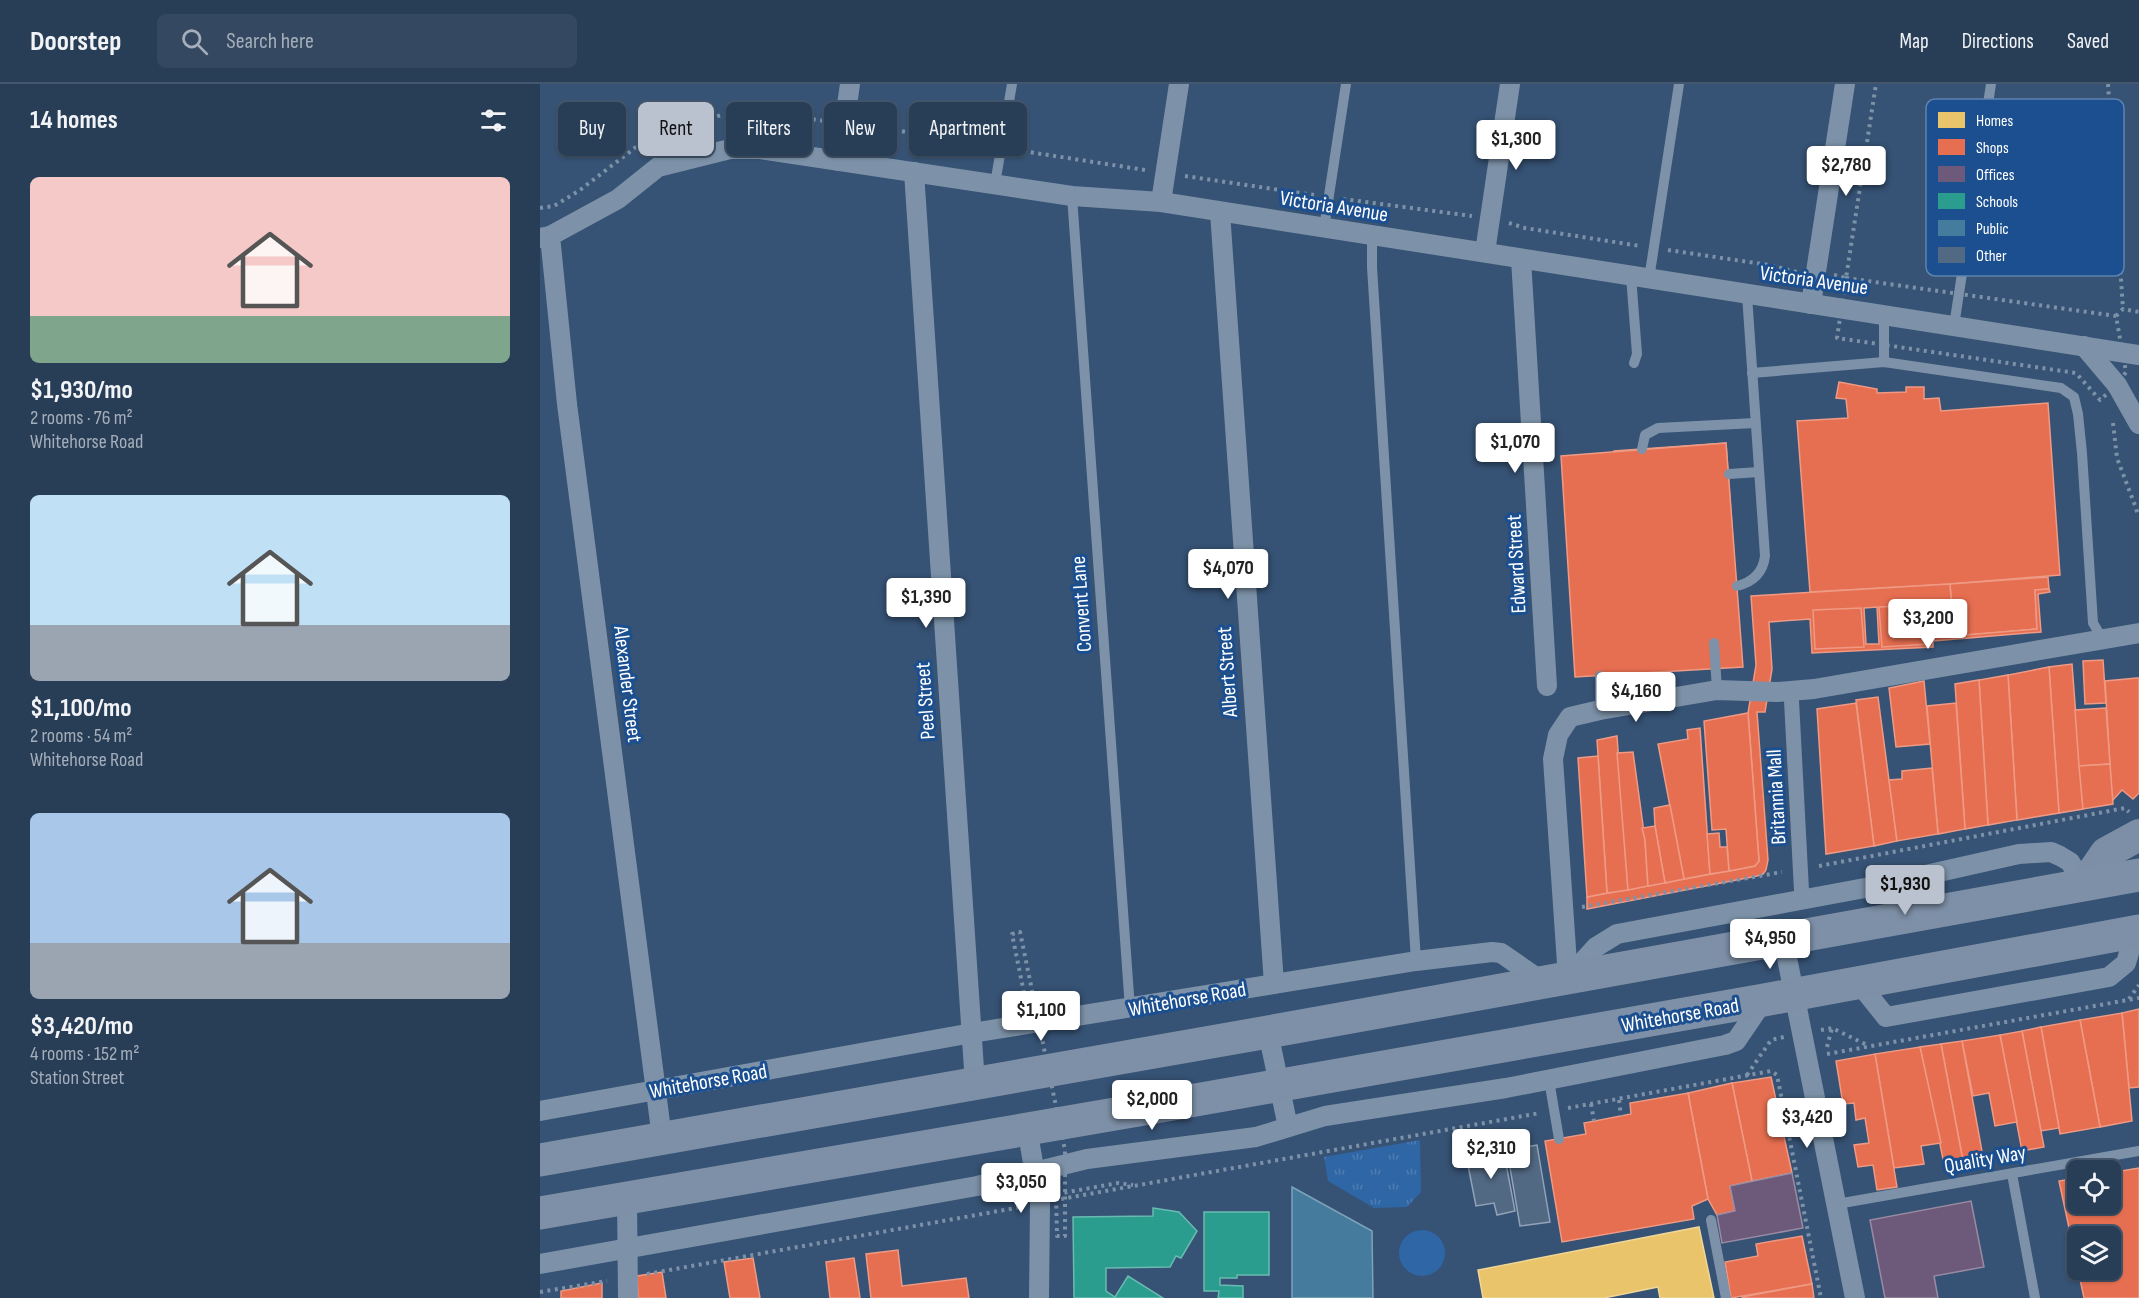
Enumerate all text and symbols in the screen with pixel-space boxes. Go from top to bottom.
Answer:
search box [157,14,577,68]
text: Doorstep [30,25,121,58]
icon: search [178,25,211,58]
text: Search here [226,28,314,55]
text: Map [1899,29,1929,54]
text: Directions [1962,29,2034,54]
text: Saved [2067,29,2109,54]
legend [1926,99,2124,276]
chip: Buy [558,102,626,156]
chip: Rent [638,102,714,156]
chip: Filters [726,102,812,156]
chip: New [824,102,897,156]
chip: Apartment [909,102,1027,156]
icon: filters [477,104,510,137]
text: 14 homes [30,105,118,136]
text: Homes [1976,112,2013,131]
pin: $1,300 [1467,120,1565,171]
text: $1,300 [1490,127,1542,151]
text: Shops [1976,139,2009,158]
pin: $2,780 [1797,146,1895,197]
text: $2,780 [1821,153,1871,177]
text: Offices [1976,166,2015,185]
street label: Victoria Avenue [1278,186,1390,227]
text: Schools [1976,193,2018,212]
icon: home [216,216,324,324]
text: Public [1976,220,2009,239]
text: Other [1976,247,2007,266]
street label: Victoria Avenue [1758,261,1870,300]
text: $1,930/mo [30,375,133,406]
text: 2 rooms · 76 m² [30,406,133,430]
pin: $1,070 [1466,423,1564,474]
text: Whitehorse Road [30,430,143,454]
text: $1,070 [1490,430,1540,454]
street label: Edward Street [1501,514,1532,614]
icon: home [216,534,324,642]
pin: $4,070 [1179,549,1277,600]
street label: Convent Lane [1066,555,1097,653]
text: $4,070 [1202,556,1254,580]
pin: $1,390 [877,578,975,629]
text: $1,390 [900,585,952,609]
pin: $3,200 [1879,599,1977,650]
text: $3,200 [1902,606,1954,630]
street label: Alexander Street [608,623,647,744]
street label: Albert Street [1212,626,1243,719]
street label: Peel Street [910,662,941,740]
pin: $4,160 [1587,672,1685,723]
text: $4,160 [1610,679,1662,703]
text: $1,100/mo [30,693,132,724]
text: 2 rooms · 54 m² [30,724,132,748]
text: Whitehorse Road [30,748,143,772]
street label: Britannia Mall [1762,749,1791,845]
icon: home [216,852,324,960]
pin: $1,930 [1856,865,1954,916]
text: $1,930 [1879,872,1931,896]
pin: $4,950 [1721,919,1819,970]
text: $4,950 [1744,926,1796,950]
street label: Whitehorse Road [1126,977,1248,1022]
pin: $1,100 [992,991,1090,1042]
street label: Whitehorse Road [1619,993,1741,1038]
text: $1,100 [1016,998,1066,1022]
text: $3,420/mo [30,1011,133,1042]
text: 4 rooms · 152 m² [30,1042,139,1066]
street label: Whitehorse Road [647,1059,769,1104]
text: Station Street [30,1066,124,1090]
pin: $2,000 [1103,1080,1201,1131]
text: $2,000 [1126,1087,1178,1111]
pin: $3,420 [1758,1098,1856,1149]
text: $3,420 [1781,1105,1833,1129]
pin: $2,310 [1442,1129,1540,1180]
text: $2,310 [1466,1136,1516,1160]
street label: Quality Way [1942,1140,2028,1179]
map controls [2067,1160,2121,1280]
button: locate [2067,1160,2121,1214]
pin: $3,050 [972,1163,1070,1214]
text: $3,050 [995,1170,1047,1194]
button: layers [2067,1226,2121,1280]

